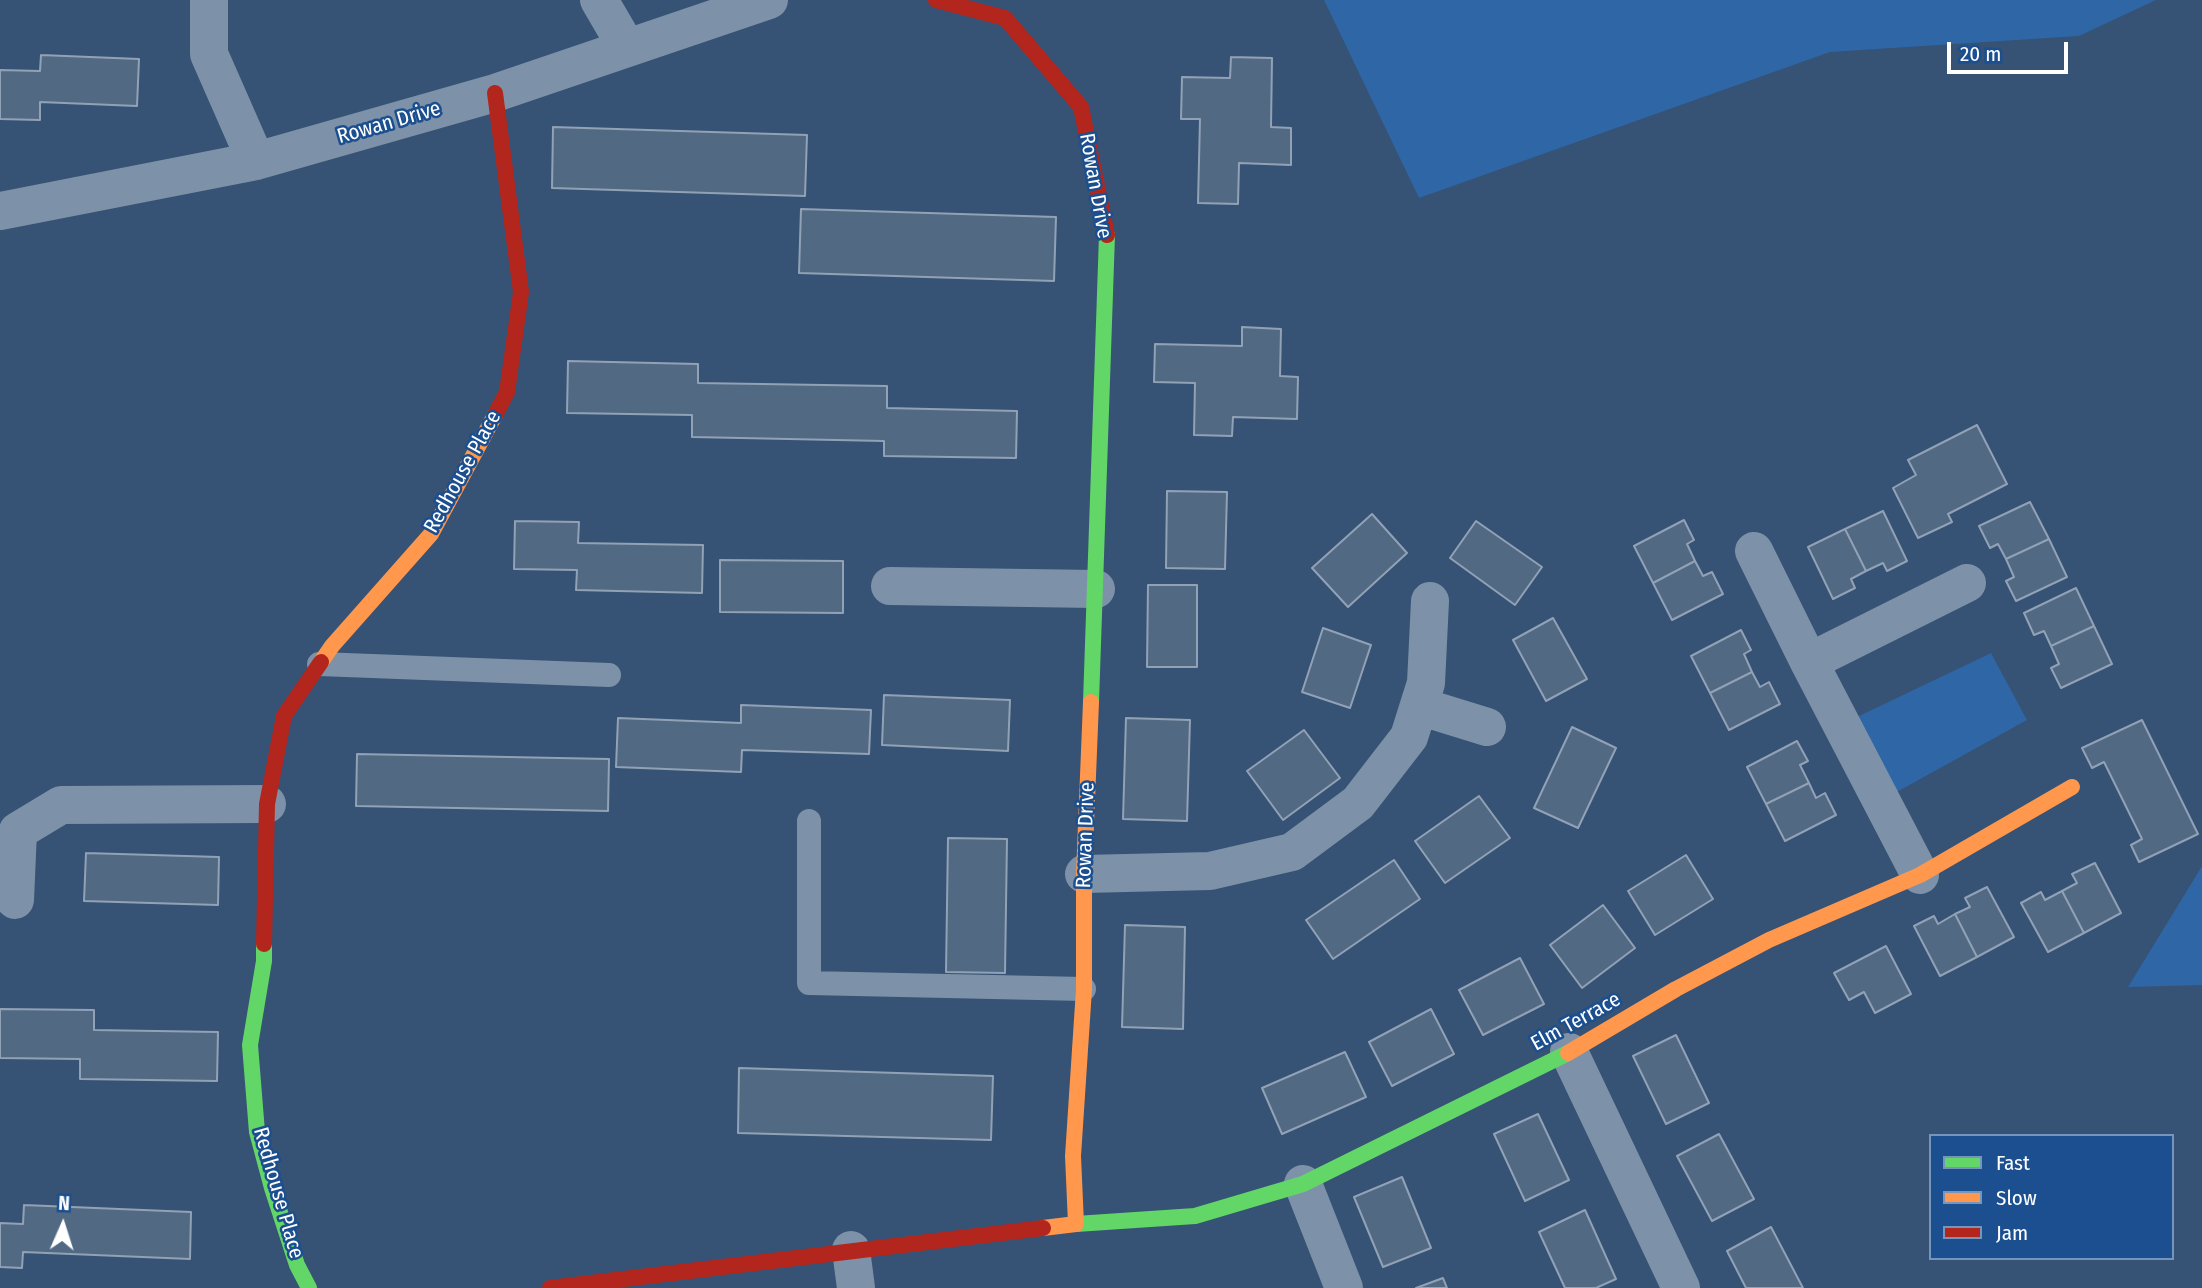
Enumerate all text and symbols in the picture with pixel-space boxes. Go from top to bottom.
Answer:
scale bar [1950,28,2071,72]
text: 20 m [1960,41,2001,67]
street label: Rowan Drive [334,96,444,150]
street label: Rowan Drive [1073,131,1117,241]
street label: Redhouse Place [419,407,507,537]
street label: Rowan Drive [1072,781,1100,889]
street label: Elm Terrace [1527,987,1625,1057]
street label: Redhouse Place [247,1124,309,1262]
legend [1929,1134,2174,1260]
text: Fast [1996,1150,2030,1176]
text: Slow [1996,1185,2037,1211]
north arrow [28,1190,98,1260]
text: N [58,1192,70,1215]
text: Jam [1996,1220,2028,1246]

